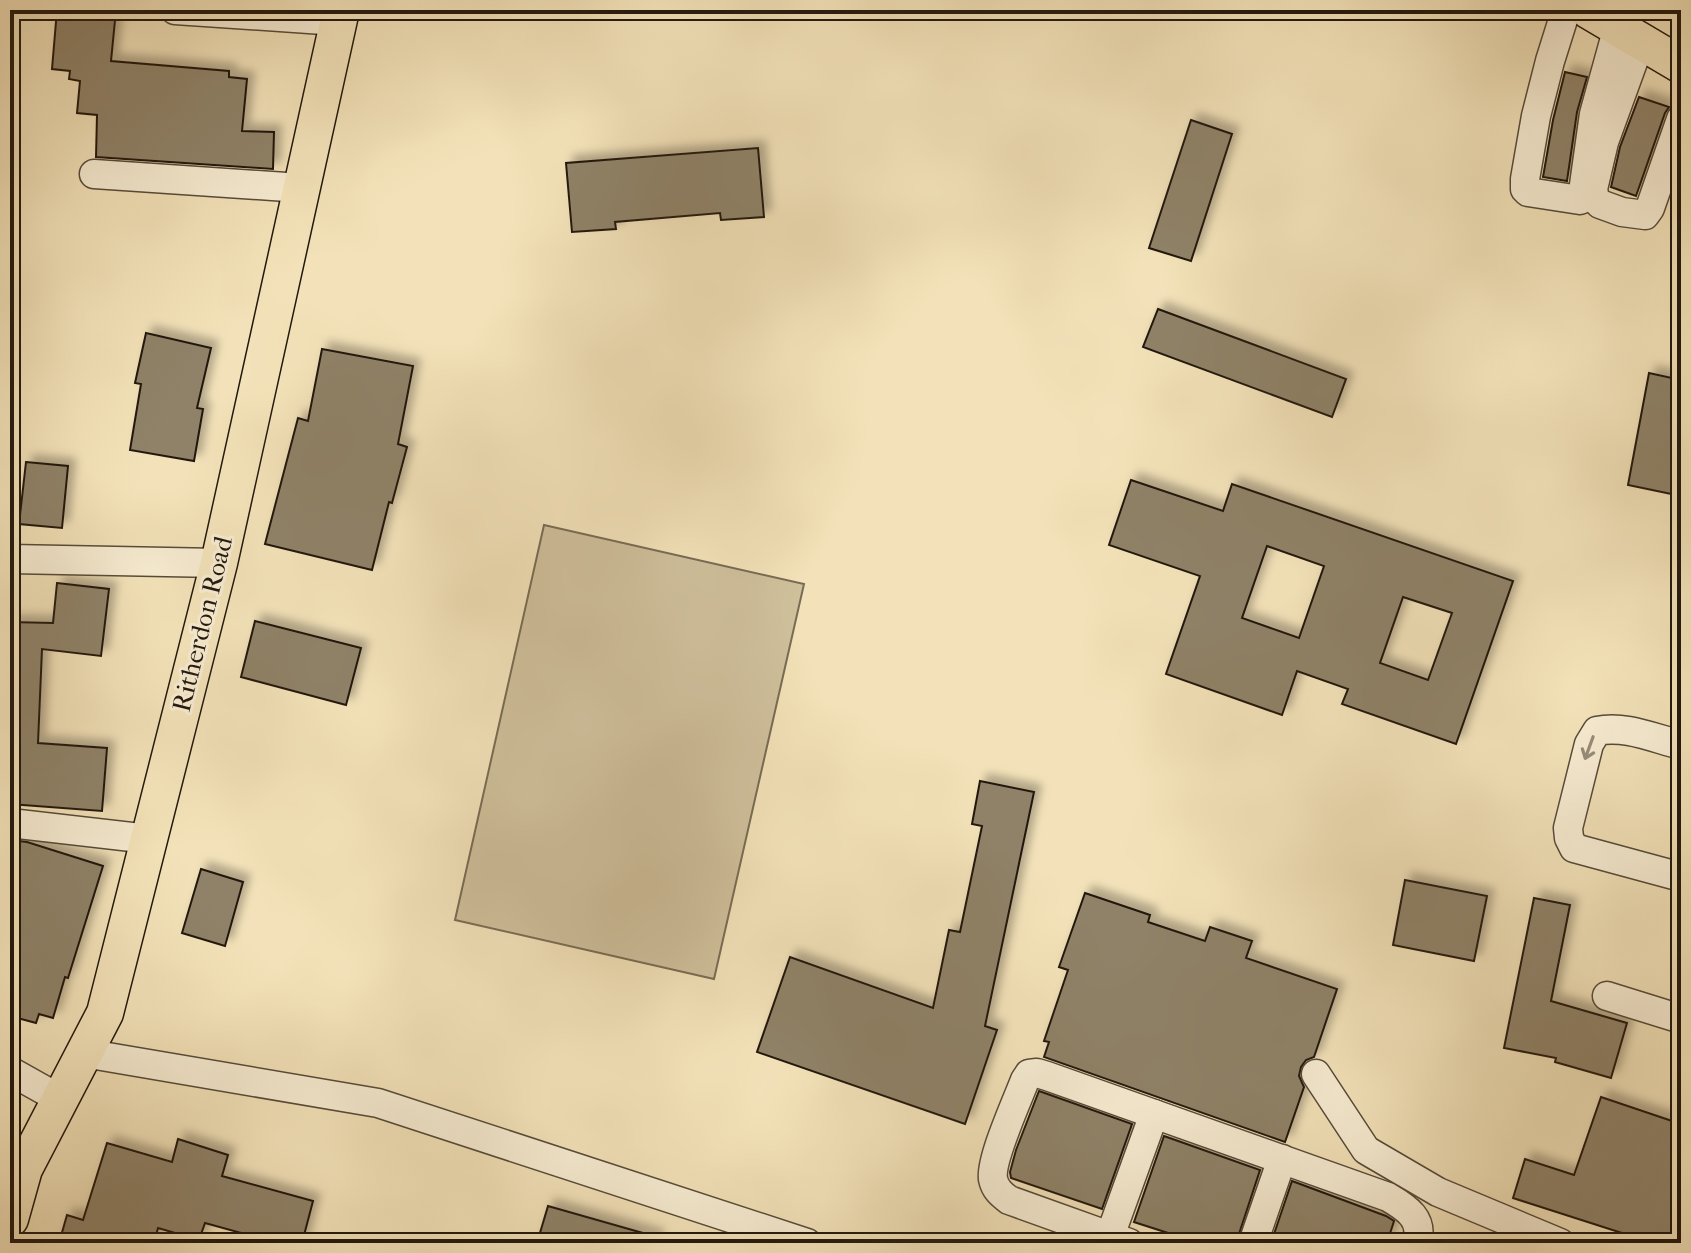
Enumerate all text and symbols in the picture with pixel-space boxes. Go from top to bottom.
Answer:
street label: Ritherdon Road [166,533,239,715]
one-way arrow [1581,735,1596,760]

